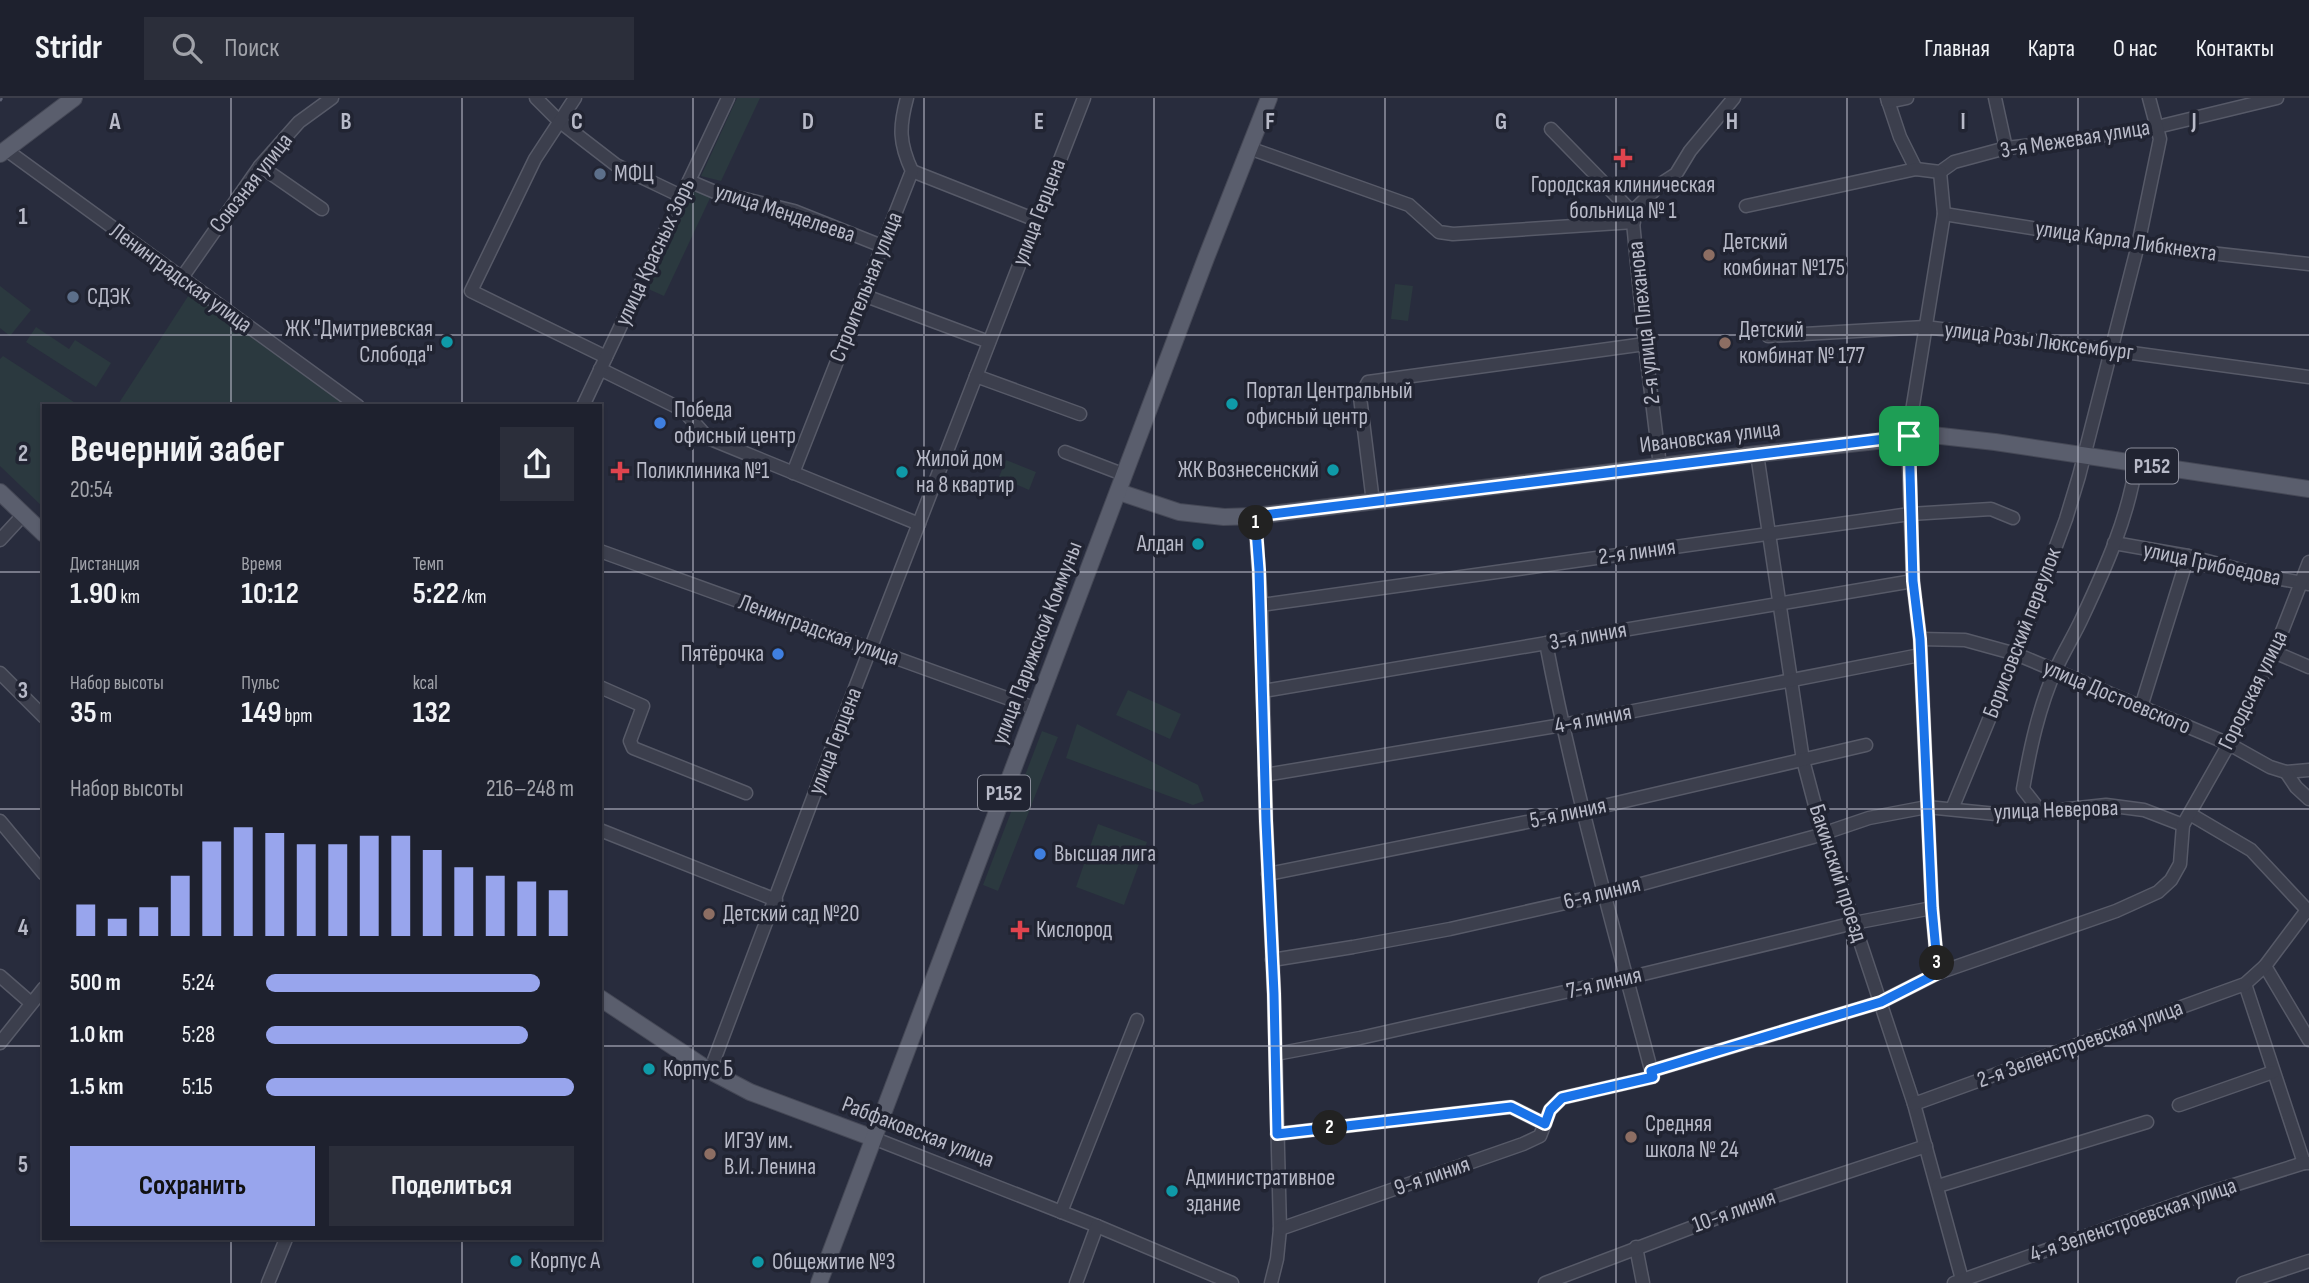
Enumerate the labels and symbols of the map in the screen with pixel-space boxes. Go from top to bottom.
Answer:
text: A [109,108,122,136]
text: B [341,108,352,136]
text: C [571,108,583,136]
text: D [802,108,814,136]
text: E [1034,108,1044,136]
text: F [1265,108,1275,136]
text: G [1495,108,1507,136]
text: H [1726,108,1738,136]
text: I [1960,108,1966,136]
text: J [2190,108,2197,136]
street label: 3-я Межевая улица [1998,113,2152,165]
street label: Союзная улица [203,128,299,238]
marker: Городская клиническая больница № 1 [1613,148,1633,168]
street label: улица Герцена [1006,155,1072,269]
place label: МФЦ [614,160,654,188]
marker: МФЦ [592,166,608,182]
place label: Городская клиническая больница № 1 [1531,171,1715,225]
street label: улица Красных Зорь [609,174,701,330]
street label: улица Менделеева [711,177,859,249]
text: 1 [18,203,28,231]
street label: Строительная улица [823,208,909,366]
street label: улица Карла Либкнехта [2034,214,2218,268]
street label: Ленинградская улица [104,217,258,339]
place label: Детский комбинат №175 [1723,228,1845,282]
street label: 2-я улица Плеханова [1622,240,1666,406]
marker: Детский комбинат №175 [1701,247,1717,263]
place label: СДЭК [87,283,131,311]
marker: СДЭК [65,289,81,305]
place label: ЖК "Дмитриевская Слобода" [285,315,433,369]
place label: Детский комбинат № 177 [1739,316,1865,370]
street label: улица Розы Люксембург [1943,316,2135,367]
marker: ЖК "Дмитриевская Слобода" [439,334,455,350]
marker: Детский комбинат № 177 [1717,335,1733,351]
place label: Портал Центральный офисный центр [1246,377,1413,431]
place label: Победа офисный центр [674,396,796,450]
marker: Портал Центральный офисный центр [1224,396,1240,412]
pin [1879,406,1939,466]
street label: Ивановская улица [1638,414,1782,460]
marker: Победа офисный центр [652,415,668,431]
text: 2 [18,440,28,468]
place label: Жилой дом на 8 квартир [916,445,1014,499]
road number: Р152 [2126,448,2178,484]
place label: ЖК Вознесенский [1178,456,1319,484]
place label: Поликлиника №1 [636,457,769,485]
marker: Поликлиника №1 [610,461,630,481]
marker: ЖК Вознесенский [1325,462,1341,478]
marker: Жилой дом на 8 квартир [894,464,910,480]
pin: 1 [1238,506,1274,540]
place label: Алдан [1136,530,1184,558]
street label: 2-я линия [1597,533,1677,571]
marker: Алдан [1190,536,1206,552]
street label: улица Грибоедова [2141,536,2283,592]
street label: улица Парижской Коммуны [985,538,1089,748]
street label: Борисовский переулок [1977,544,2067,722]
street label: Ленинградская улица [735,588,903,672]
street label: 3-я линия [1547,615,1629,657]
street label: Городская улица [2212,626,2294,754]
place label: Пятёрочка [681,640,764,668]
marker: Пятёрочка [770,646,786,662]
street label: улица Достоевского [2039,653,2195,741]
text: 3 [18,677,28,705]
street label: улица Герцена [802,684,868,798]
street label: 4-я линия [1552,698,1634,740]
road number: Р152 [978,776,1030,810]
street label: 5-я линия [1527,791,1609,835]
street label: улица Неверова [1993,794,2119,826]
street label: Бакинский проезд [1803,801,1874,946]
place label: Высшая лига [1054,840,1156,868]
marker: Высшая лига [1032,846,1048,862]
street label: 6-я линия [1561,870,1643,916]
place label: Детский сад №20 [723,900,860,928]
marker: Детский сад №20 [701,906,717,922]
text: 4 [18,914,29,942]
place label: Кислород [1036,916,1112,944]
marker: Кислород [1010,920,1030,940]
pin: 3 [1920,946,1954,980]
street label: 7-я линия [1564,961,1644,1005]
street label: 2-я Зеленстроевская улица [1973,994,2187,1094]
place label: Корпус Б [663,1055,733,1083]
marker: Корпус Б [641,1061,657,1077]
street label: Рабфаковская улица [838,1090,998,1174]
pin: 2 [1312,1110,1348,1146]
place label: Средняя школа № 24 [1645,1110,1739,1164]
place label: ИГЭУ им. В.И. Ленина [724,1127,816,1181]
marker: Средняя школа № 24 [1623,1129,1639,1145]
marker: ИГЭУ им. В.И. Ленина [702,1146,718,1162]
street label: 9-я линия [1390,1150,1474,1202]
text: 5 [18,1151,28,1179]
place label: Административное здание [1185,1164,1335,1218]
street label: 4-я Зеленстроевская улица [2026,1171,2240,1269]
marker: Административное здание [1164,1183,1180,1199]
street label: 10-я линия [1689,1183,1779,1239]
place label: Корпус А [530,1247,600,1275]
place label: Общежитие №3 [772,1248,895,1276]
marker: Корпус А [508,1253,524,1269]
marker: Общежитие №3 [750,1254,766,1270]

